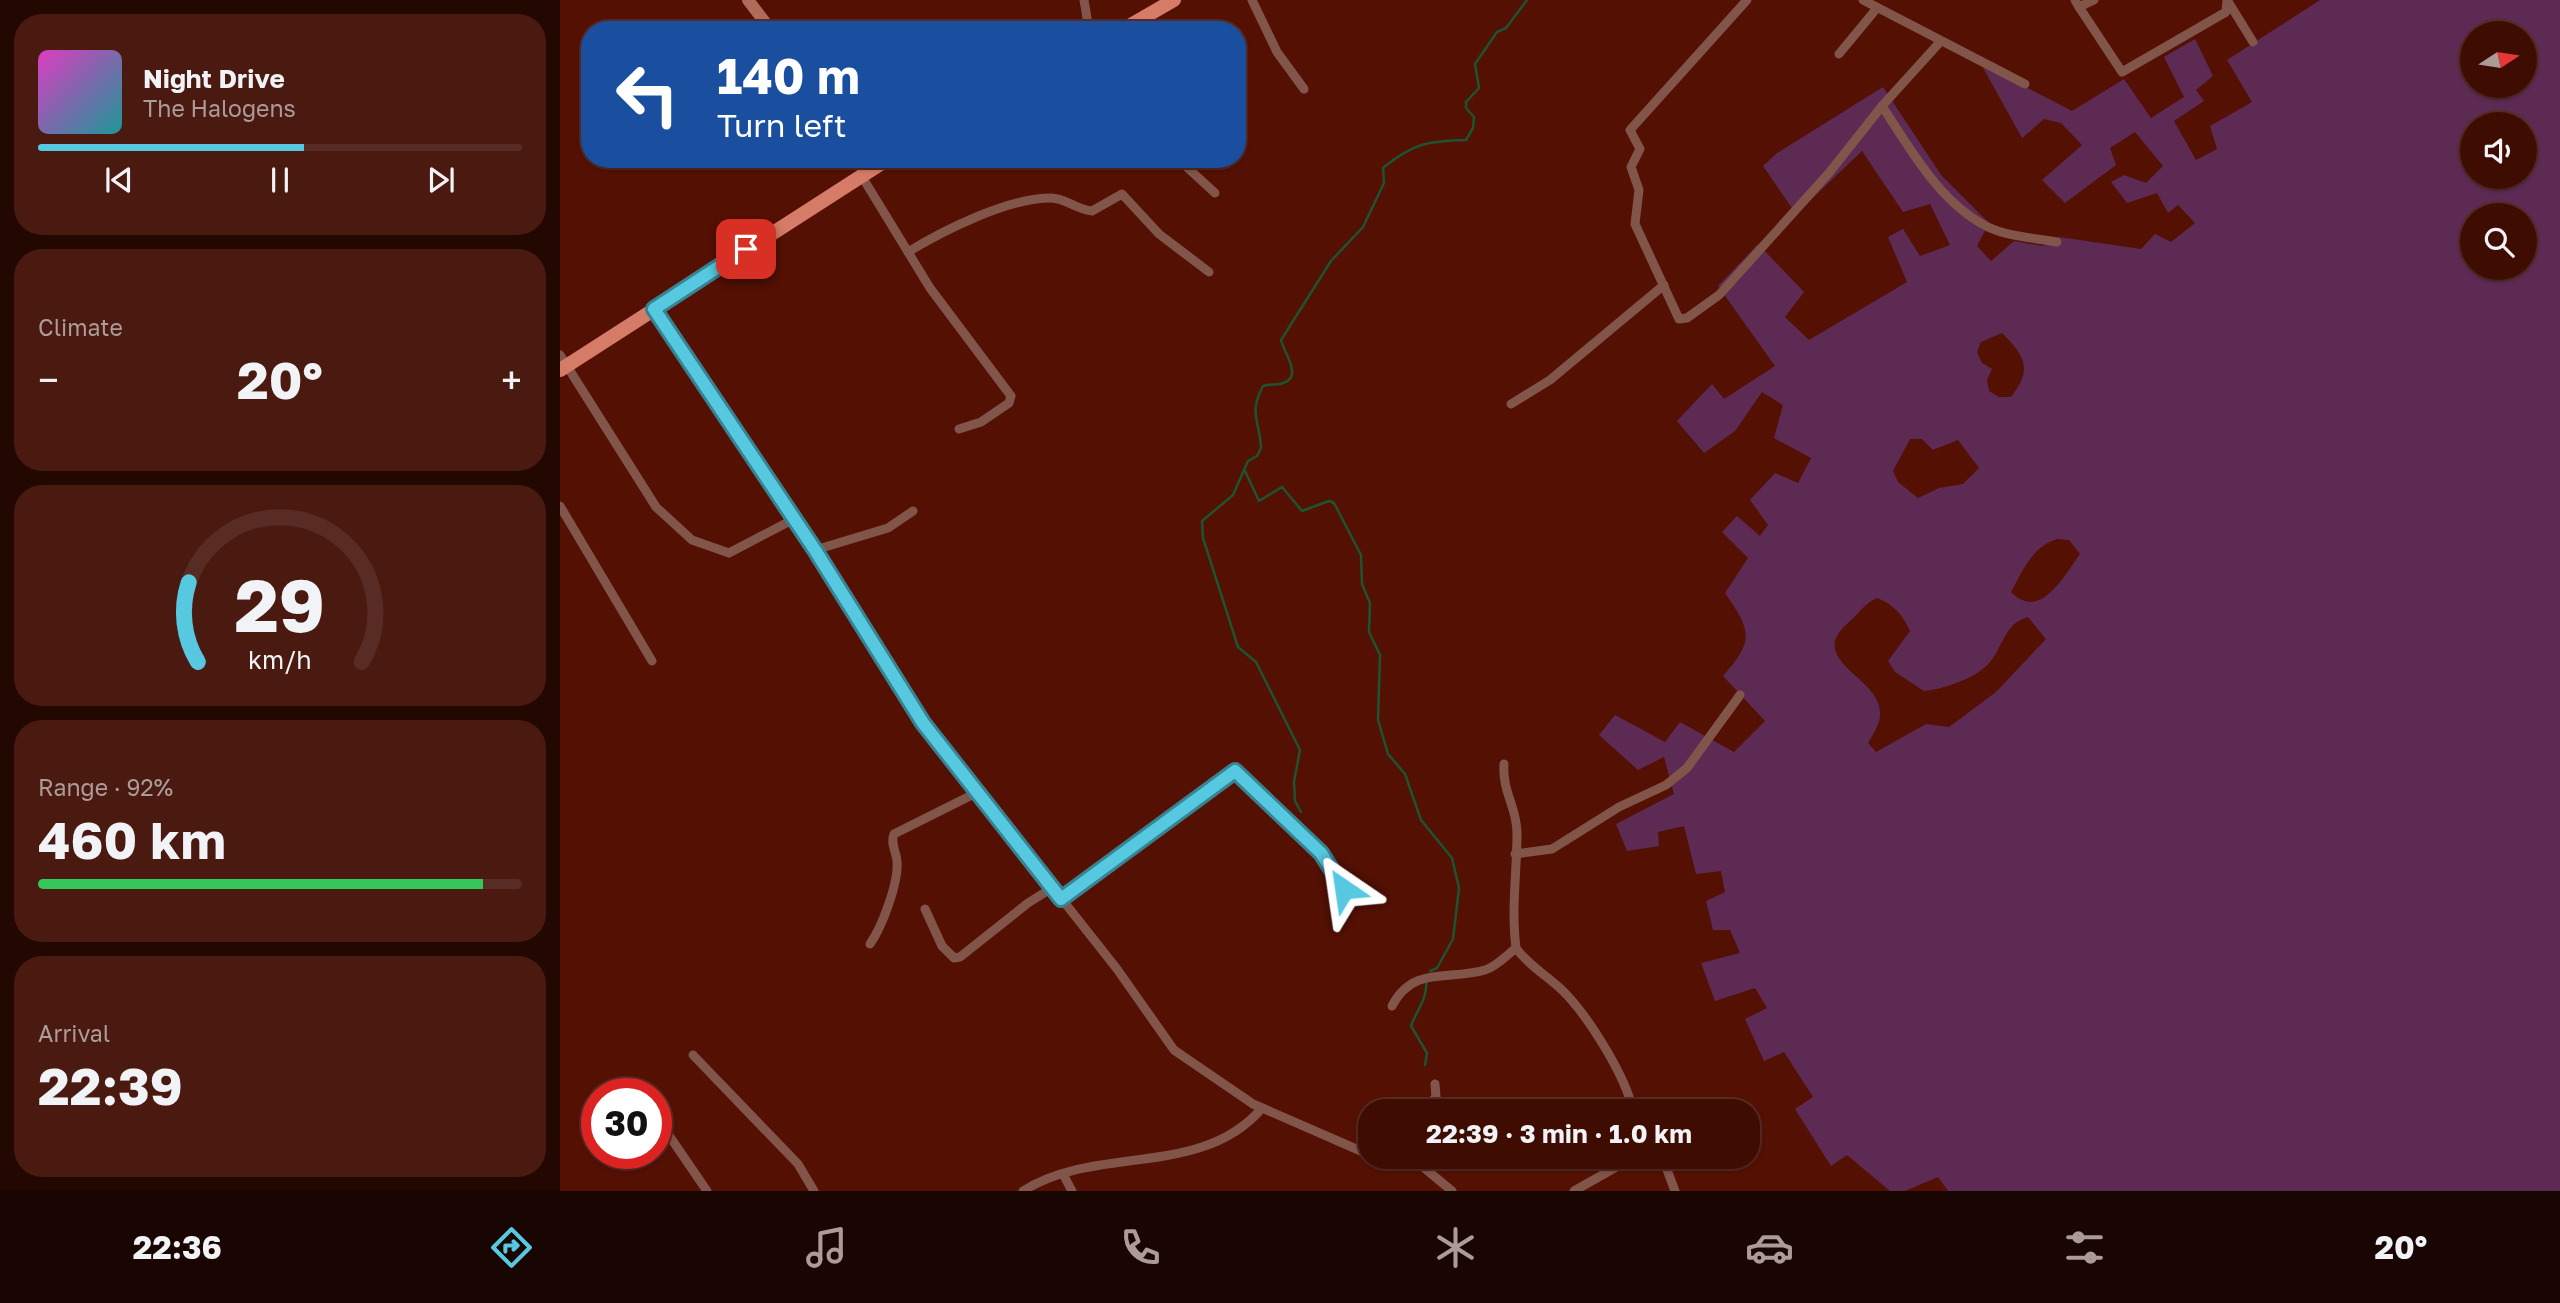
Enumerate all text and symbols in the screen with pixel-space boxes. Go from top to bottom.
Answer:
north arrow [2460,21,2538,98]
map controls [2460,21,2537,280]
text: 140 m [717,46,860,105]
icon: left [602,49,693,140]
text: Night Drive [143,63,285,94]
text: The Halogens [143,94,296,122]
text: Turn left [717,106,846,144]
button: sound [2460,112,2537,189]
icon: previous [100,161,138,199]
icon: pause [261,161,299,199]
icon: next [422,161,460,199]
button: search [2460,203,2537,280]
pin [716,219,776,279]
icon: arrive [727,230,765,268]
text: Climate [38,313,123,341]
text: 20° [237,348,323,410]
text: − [38,357,59,402]
text: + [501,357,522,402]
text: 29 [235,561,325,648]
text: km/h [248,643,312,674]
text: Range · 92% [38,773,173,801]
text: 460 km [38,808,226,870]
position arrow [1307,852,1381,926]
text: Arrival [38,1019,110,1047]
text: 22:39 [38,1054,183,1116]
speed limit sign: 30 [581,1078,672,1169]
text: 22:39 · 3 min · 1.0 km [1426,1118,1692,1149]
icon: directions [487,1223,536,1272]
icon: music [802,1223,851,1272]
icon: phone [1116,1223,1165,1272]
icon: climate [1431,1223,1480,1272]
icon: car [1745,1223,1794,1272]
icon: filters [2060,1223,2109,1272]
text: 22:36 [133,1228,222,1266]
text: 20° [2374,1228,2427,1266]

